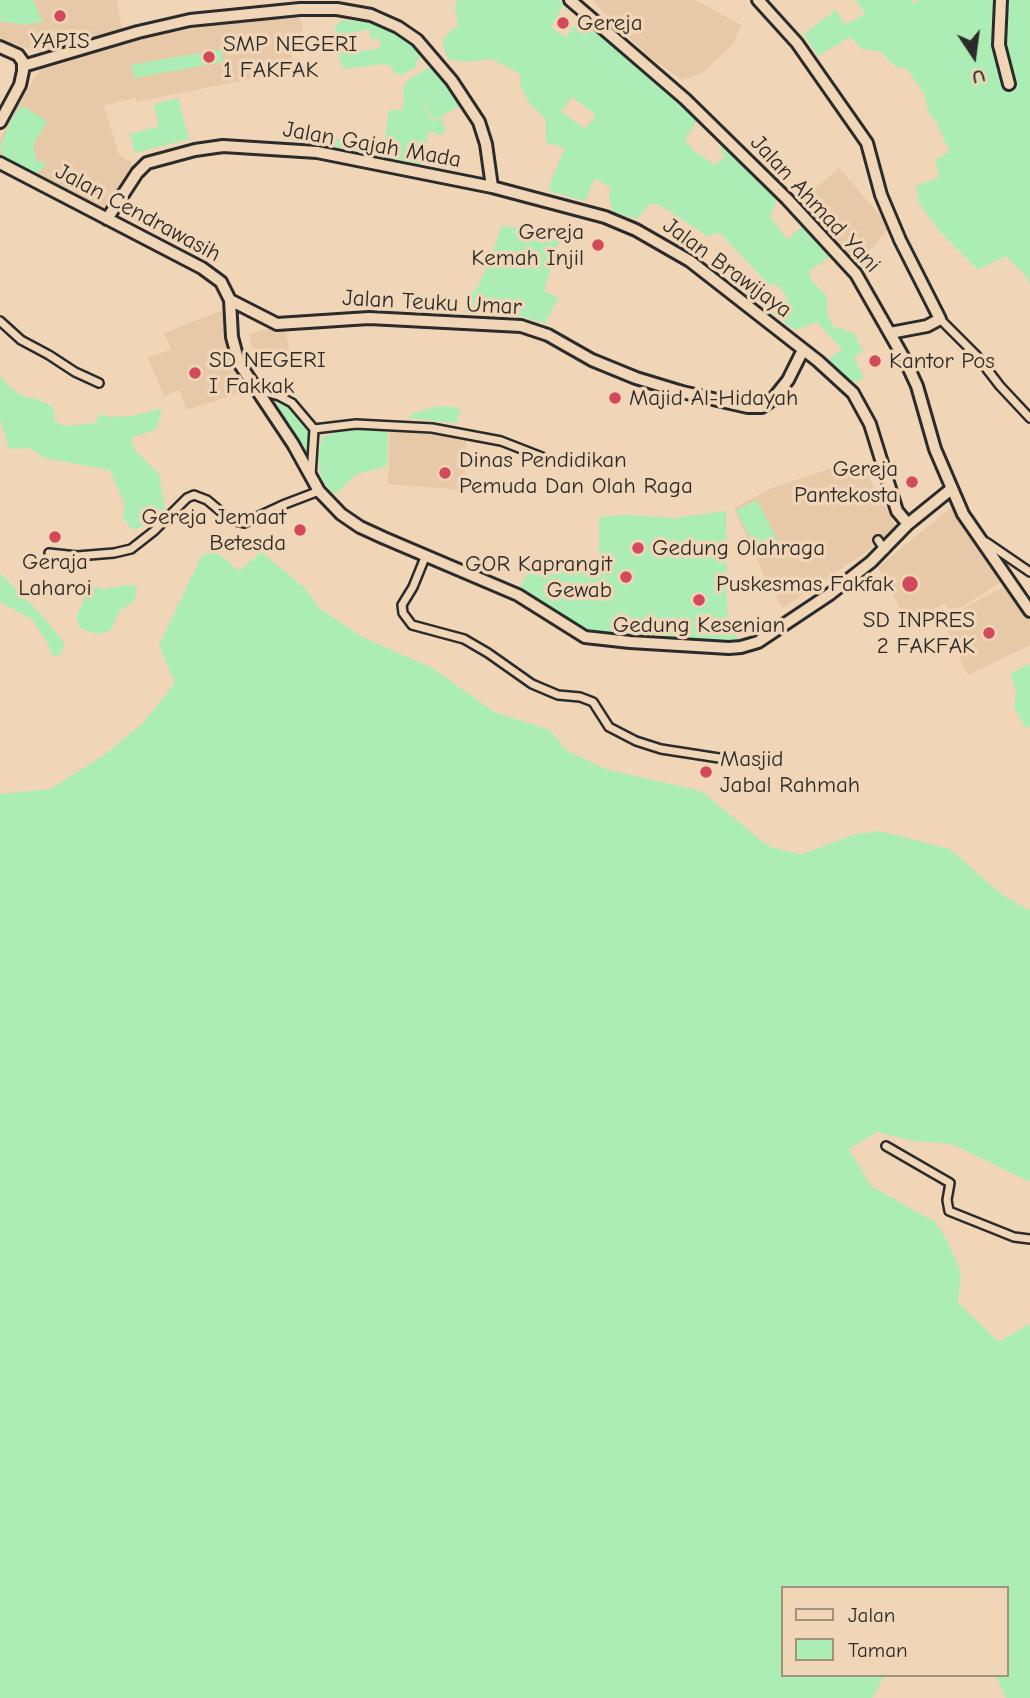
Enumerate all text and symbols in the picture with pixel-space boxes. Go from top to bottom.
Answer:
marker: YAPIS [52,8,68,24]
place label: Gereja [577,9,643,37]
marker: Gereja [555,15,571,31]
north arrow [939,21,1009,91]
place label: YAPIS [30,27,90,55]
place label: SMP NEGERI 1 FAKFAK [223,30,357,84]
marker: SMP NEGERI 1 FAKFAK [201,49,217,65]
text: U [970,64,987,89]
street label: Jalan Gajah Mada [281,116,463,174]
street label: Jalan Ahmad Yani [744,129,886,279]
street label: Jalan Cendrawasih [51,158,225,268]
street label: Jalan Brawijaya [657,212,797,324]
place label: Gereja Kemah Injil [471,218,584,272]
marker: Gereja Kemah Injil [590,237,606,253]
street label: Jalan Teuku Umar [342,285,522,321]
place label: SD NEGERI I Fakkak [209,346,326,400]
place label: Kantor Pos [889,347,995,375]
marker: Kantor Pos [867,353,883,369]
marker: SD NEGERI I Fakkak [187,365,203,381]
place label: Majid Al-Hidayah [629,384,798,412]
marker: Majid Al-Hidayah [607,390,623,406]
place label: Dinas Pendidikan Pemuda Dan Olah Raga [459,446,693,500]
place label: Gereja Pantekosta [794,455,898,509]
marker: Dinas Pendidikan Pemuda Dan Olah Raga [437,465,453,481]
marker: Gereja Pantekosta [904,474,920,490]
place label: Gereja Jemaat Betesda [141,503,286,557]
marker: Gereja Jemaat Betesda [292,522,308,538]
marker: Geraja Laharoi [47,529,63,545]
place label: Gedung Olahraga [652,534,825,562]
marker: Gedung Olahraga [630,540,646,556]
place label: Geraja Laharoi [18,548,92,602]
place label: GOR Kaprangit Gewab [465,550,612,604]
marker: GOR Kaprangit Gewab [618,569,634,585]
place label: Puskesmas Fakfak [716,570,894,598]
marker: Puskesmas Fakfak [900,574,920,594]
marker: Gedung Kesenian [691,592,707,608]
place label: SD INPRES 2 FAKFAK [863,606,975,660]
place label: Gedung Kesenian [613,611,785,639]
marker: SD INPRES 2 FAKFAK [981,625,997,641]
place label: Masjid Jabal Rahmah [720,745,860,799]
marker: Masjid Jabal Rahmah [698,764,714,780]
legend [782,1586,1009,1677]
text: Jalan [848,1603,895,1627]
text: Taman [848,1638,908,1662]

